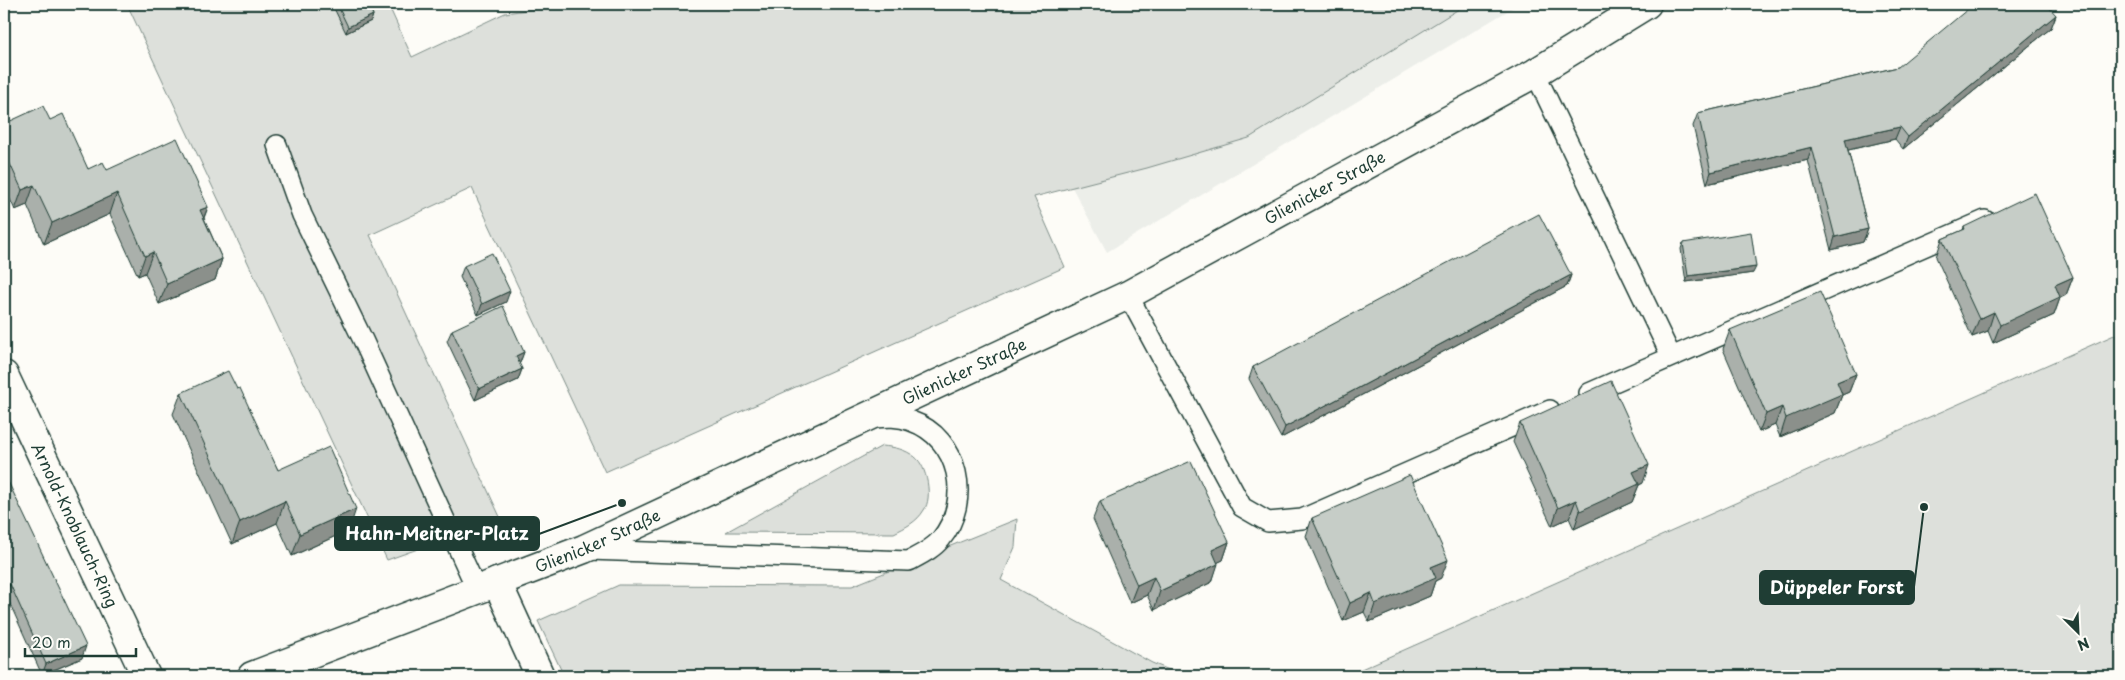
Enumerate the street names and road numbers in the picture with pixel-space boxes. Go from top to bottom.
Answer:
street label: Glienicker Straße [1259,144,1389,230]
street label: Glienicker Straße [898,331,1030,410]
street label: Arnold-Knoblauch-Ring [27,438,125,611]
street label: Glienicker Straße [531,502,664,578]

